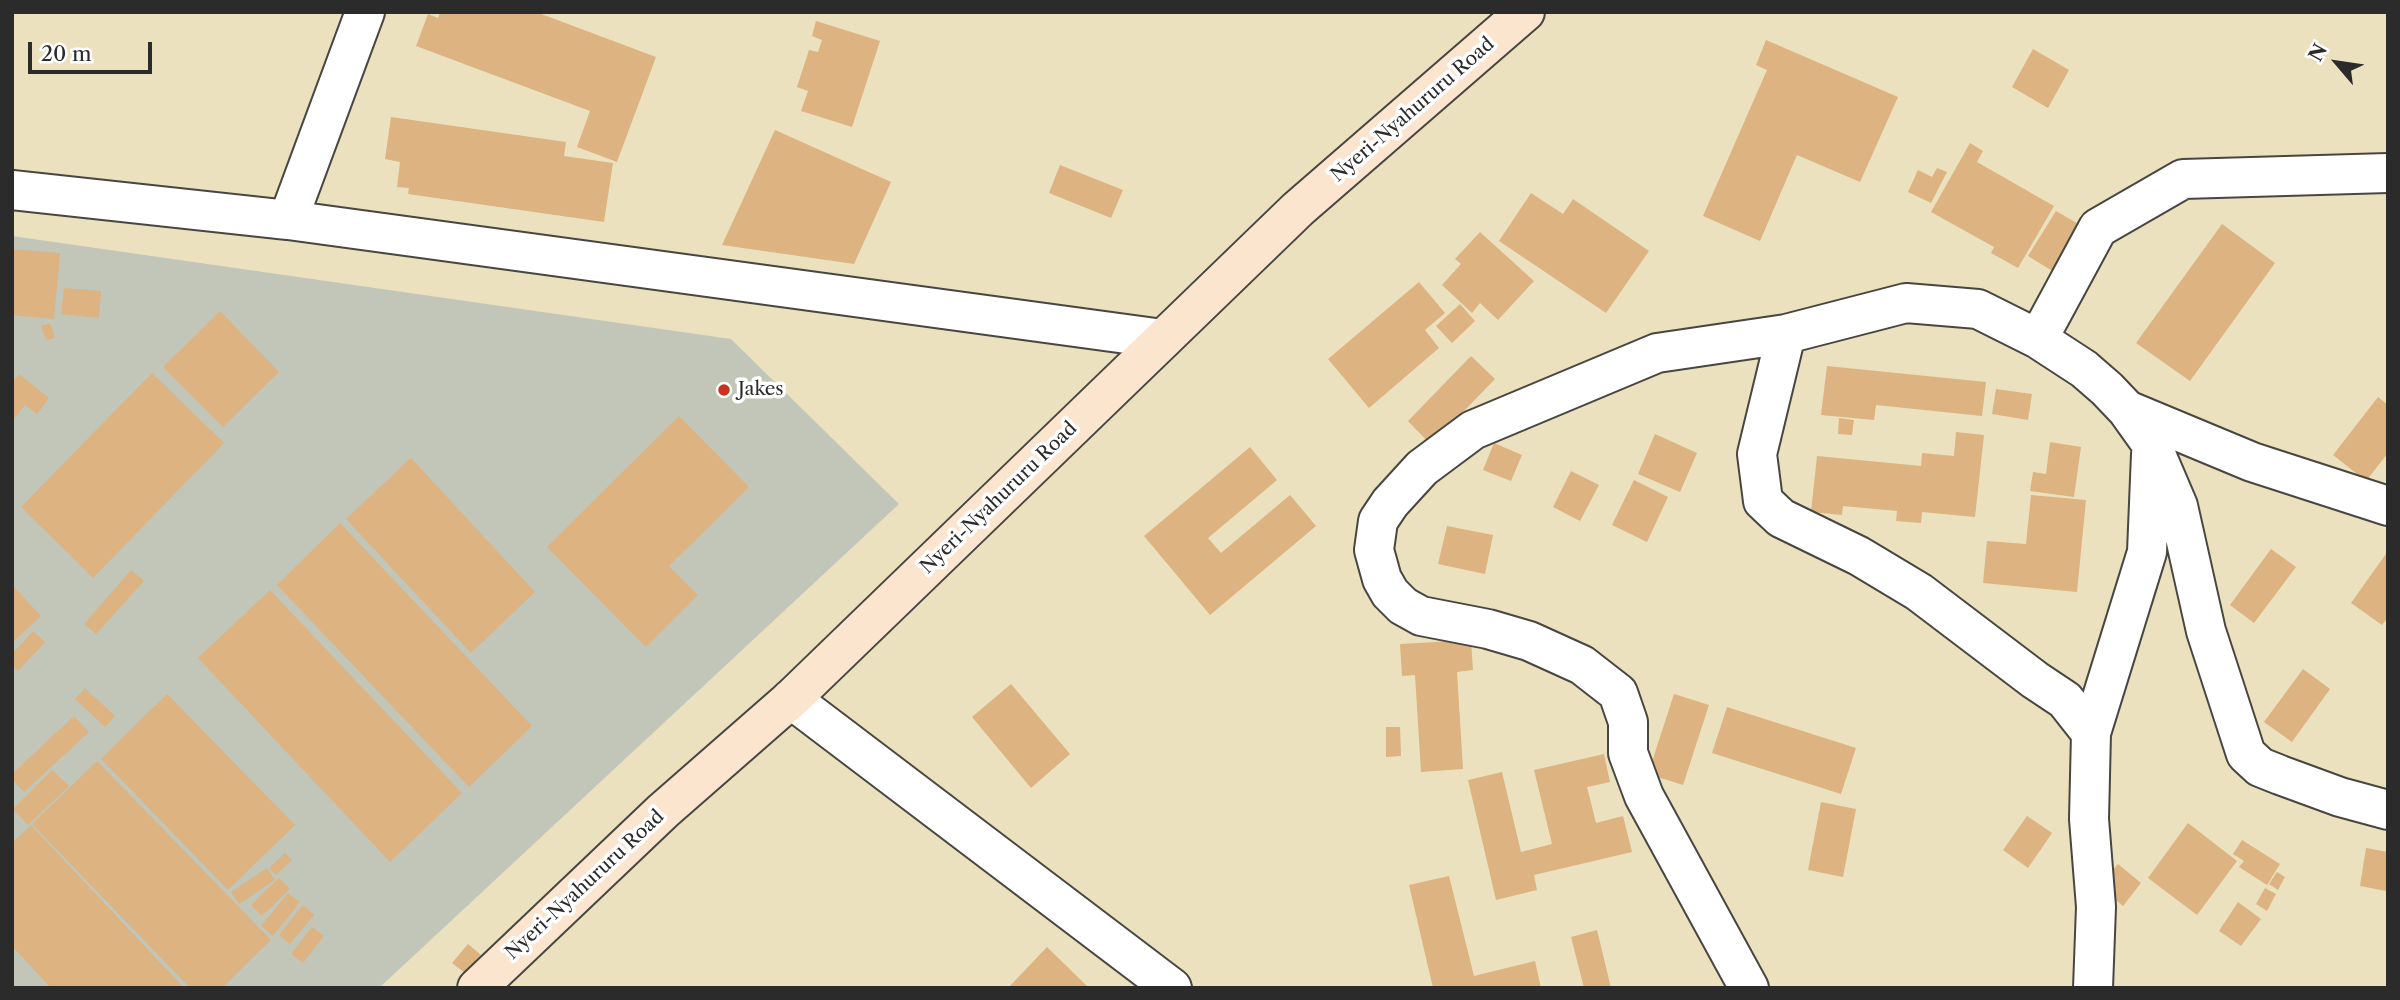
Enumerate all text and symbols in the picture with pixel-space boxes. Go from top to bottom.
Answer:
scale bar [32,28,156,72]
north arrow [2302,28,2372,98]
street label: Nyeri-Nyahururu Road [1327,33,1499,187]
text: N [2304,40,2332,65]
text: 20 m [41,41,92,66]
place label: Jakes [738,379,784,401]
marker: Jakes [716,382,732,398]
street label: Nyeri-Nyahururu Road [916,417,1082,579]
street label: Nyeri-Nyahururu Road [501,806,669,964]

